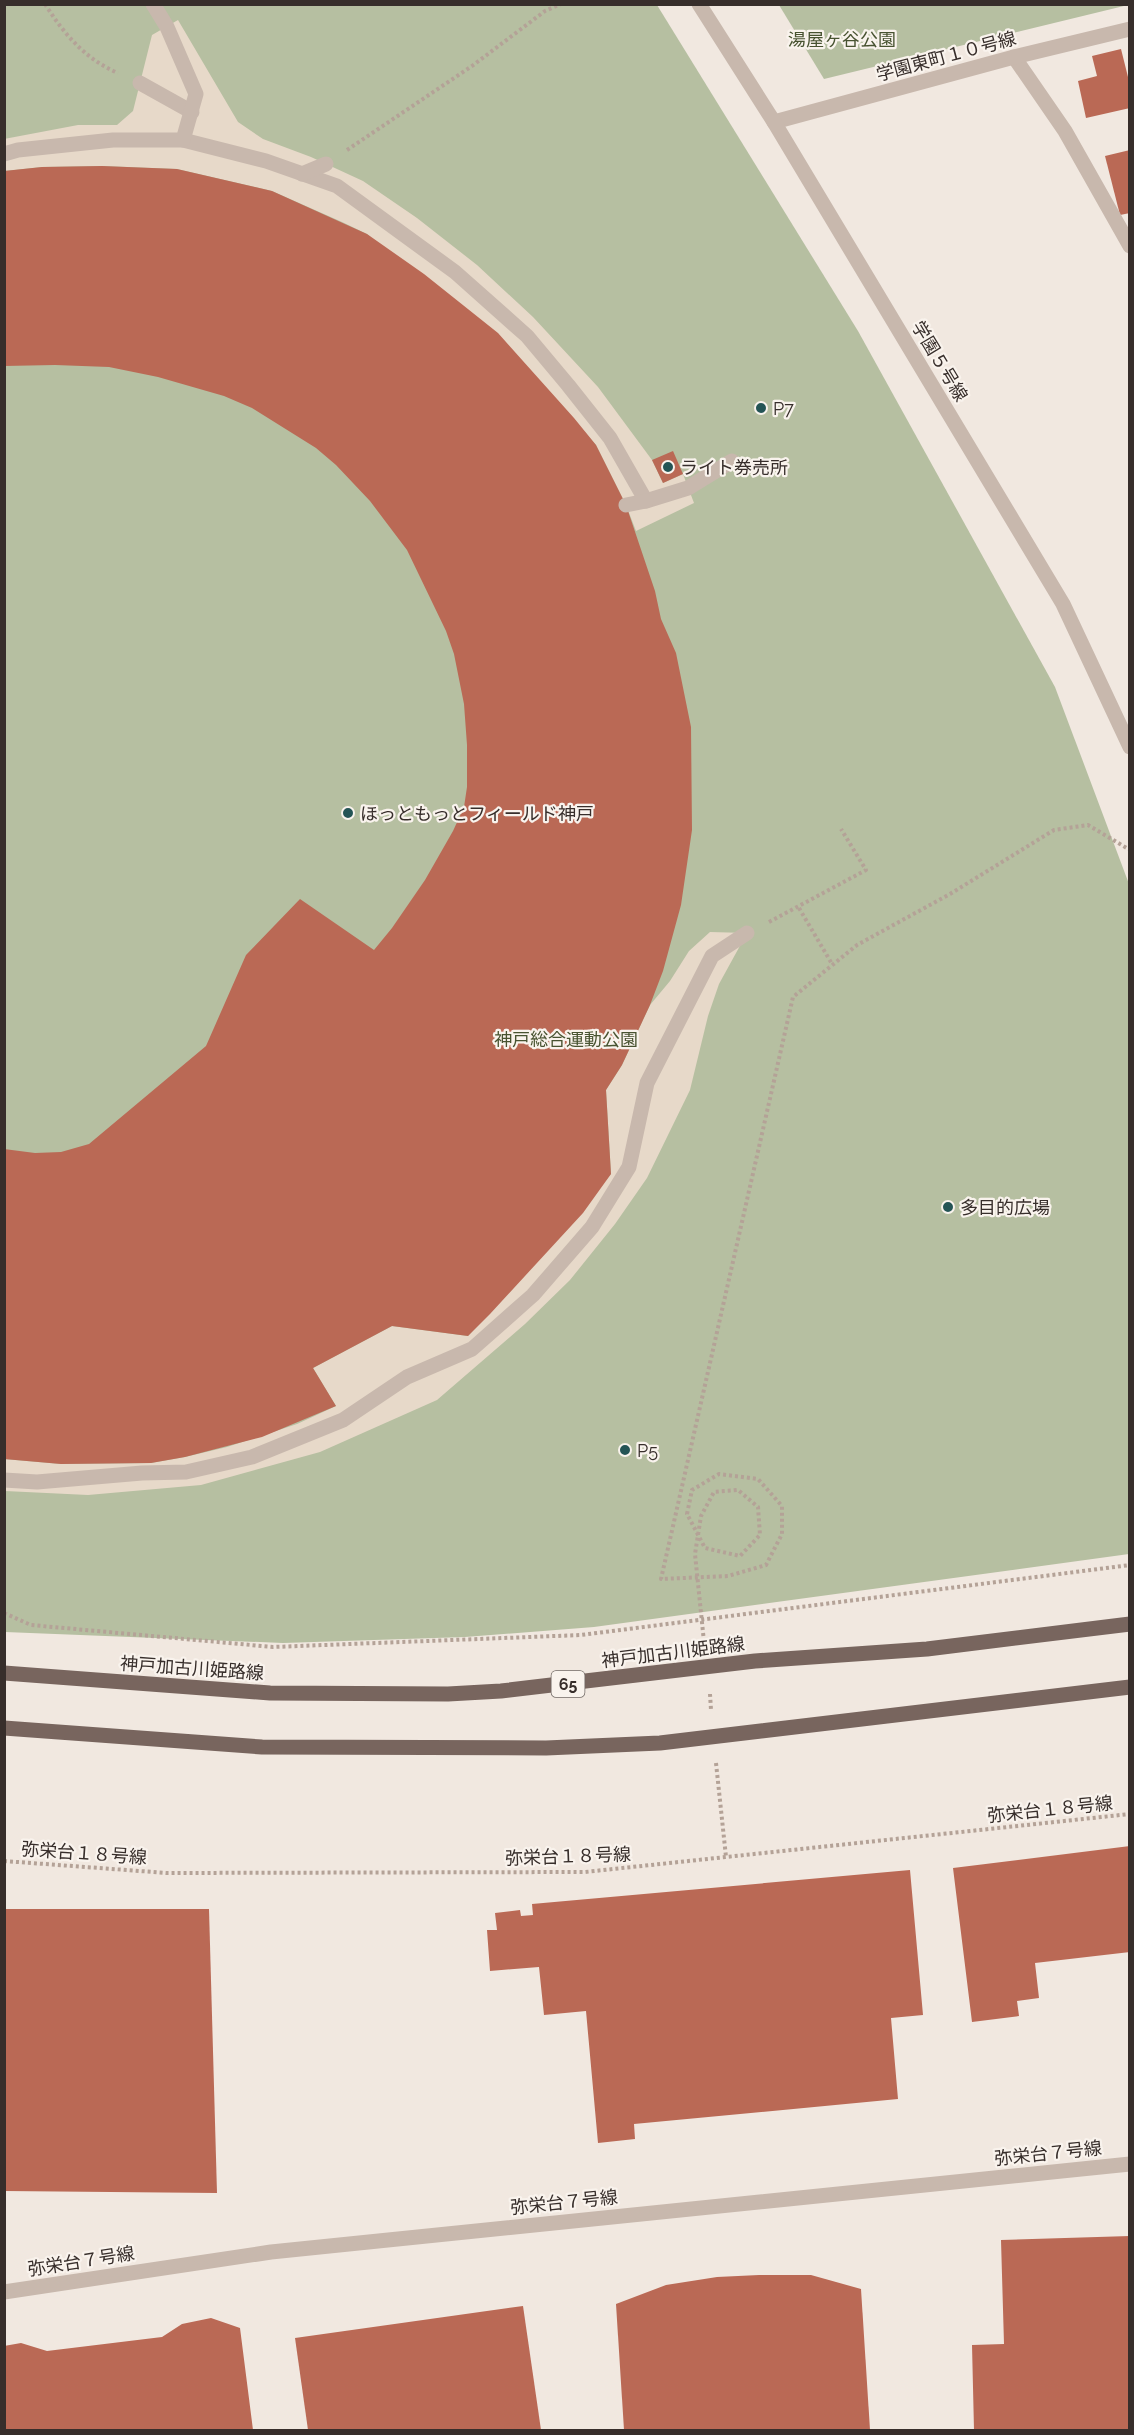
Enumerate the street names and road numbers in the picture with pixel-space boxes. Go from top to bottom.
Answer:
street label: 学園東町１０号線 [874,27,1018,85]
street label: 学園５号線 [908,317,972,405]
street label: 神戸加古川姫路線 [600,1633,746,1671]
street label: 神戸加古川姫路線 [119,1653,265,1683]
road number: 65 [552,1671,584,1697]
street label: 弥栄台１８号線 [986,1792,1114,1826]
street label: 弥栄台１８号線 [20,1838,148,1868]
street label: 弥栄台１８号線 [505,1843,631,1869]
street label: 弥栄台７号線 [993,2137,1103,2169]
street label: 弥栄台７号線 [509,2186,619,2218]
street label: 弥栄台７号線 [26,2242,136,2280]

